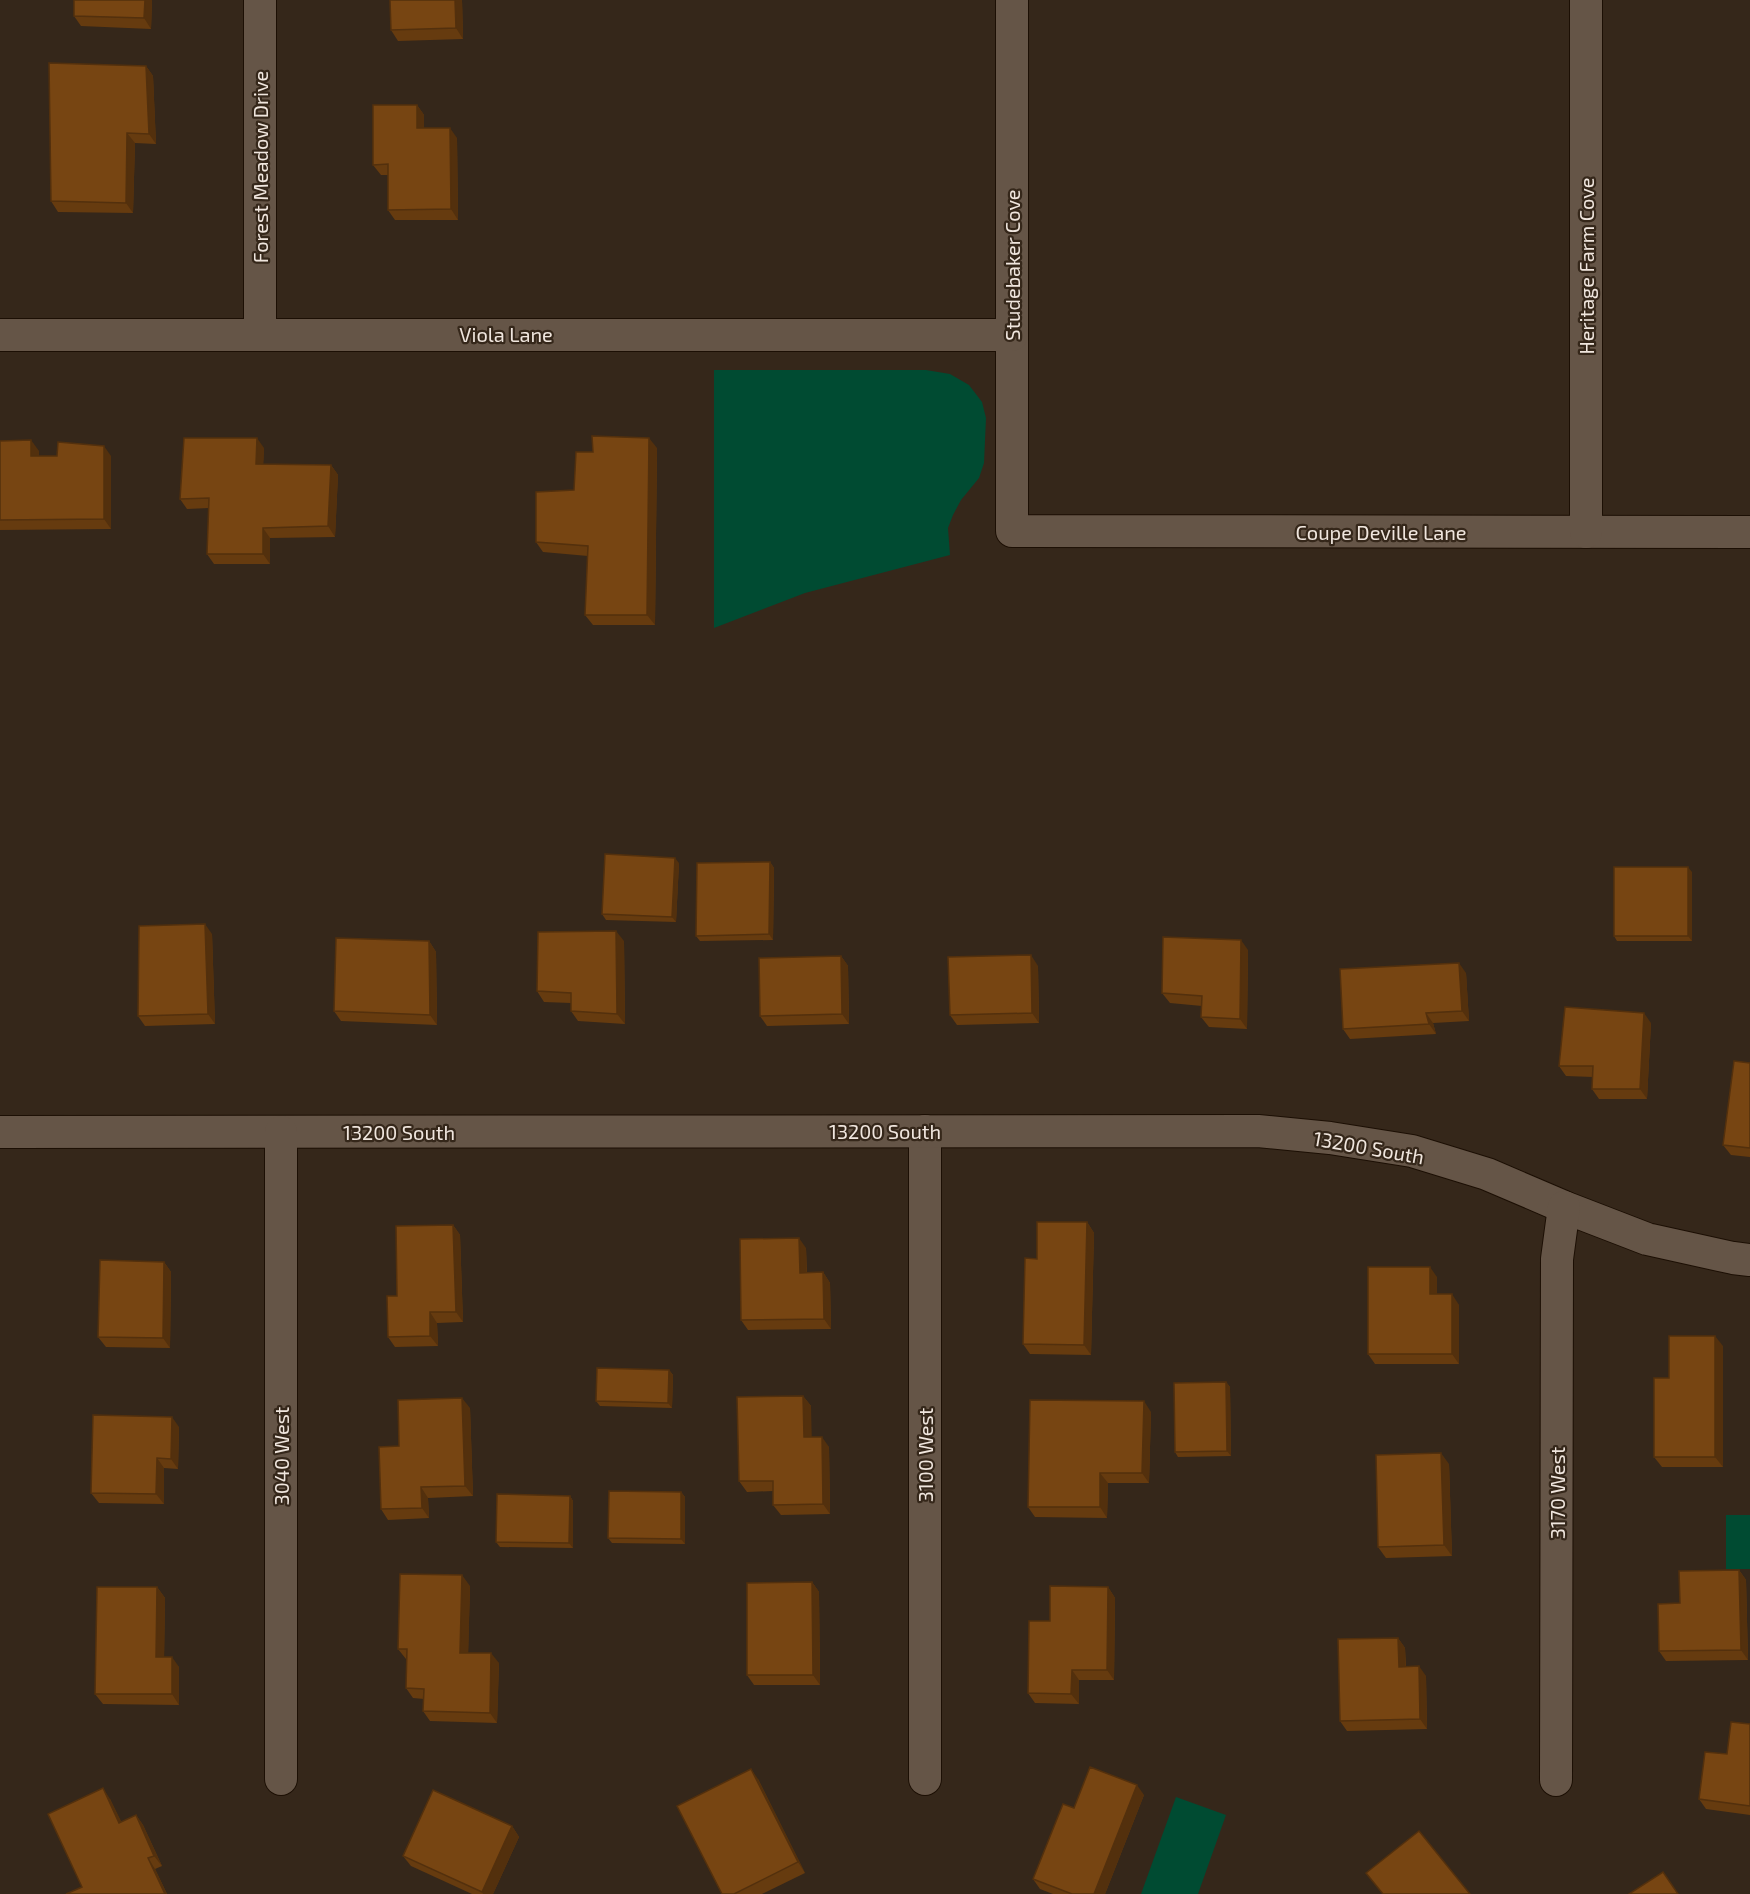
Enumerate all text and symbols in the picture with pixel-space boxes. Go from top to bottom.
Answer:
street label: Forest Meadow Drive [248,71,272,263]
street label: Heritage Farm Cove [1574,177,1598,355]
street label: Studebaker Cove [1000,189,1024,341]
street label: Viola Lane [459,322,553,346]
street label: Coupe Deville Lane [1295,520,1467,544]
street label: 13200 South [829,1119,941,1143]
street label: 13200 South [343,1120,455,1144]
street label: 13200 South [1312,1125,1426,1169]
street label: 3040 West [269,1406,293,1505]
street label: 3100 West [913,1407,937,1502]
street label: 3170 West [1545,1446,1569,1539]

